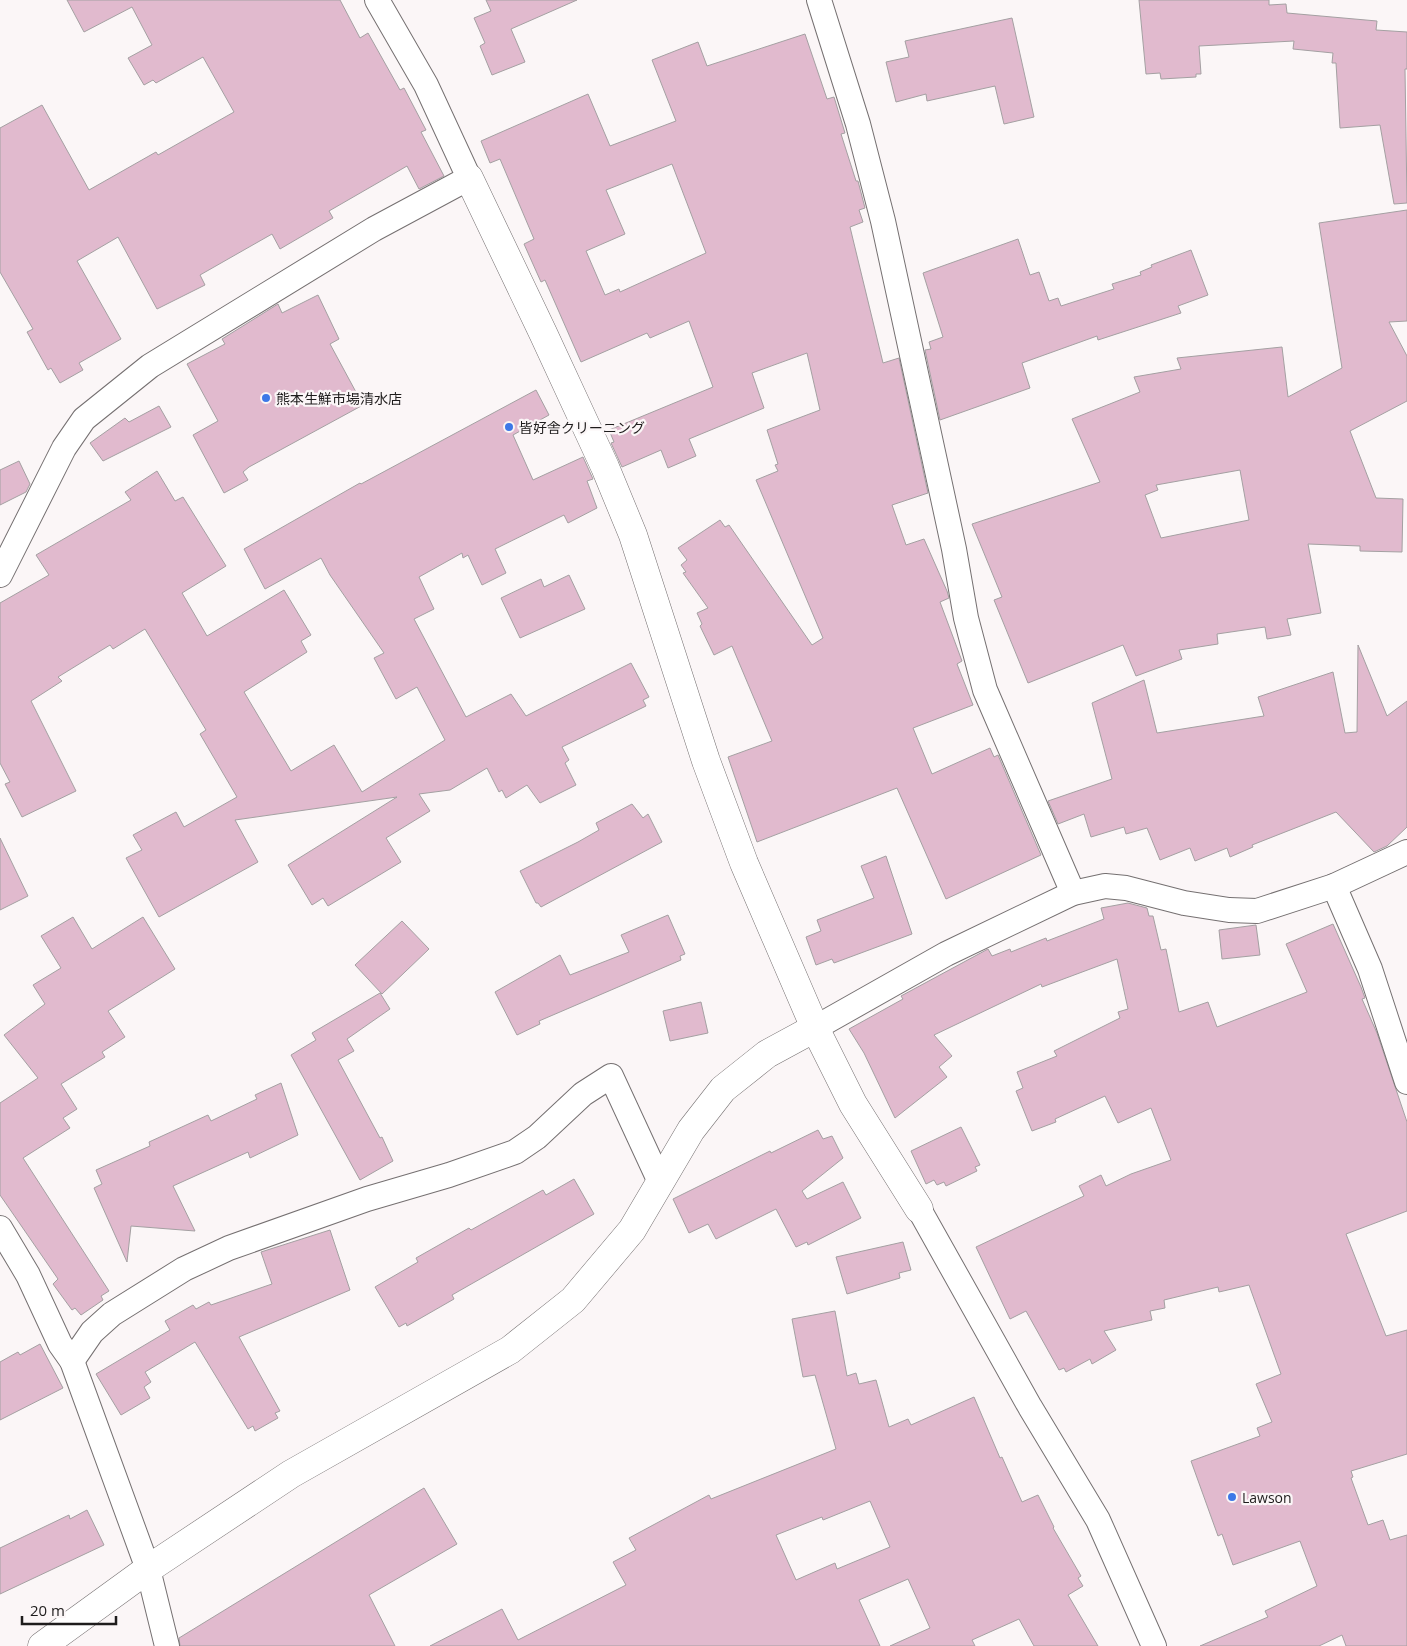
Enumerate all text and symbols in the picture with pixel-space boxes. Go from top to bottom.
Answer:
place label: 熊本生鮮市場清水店 [276,389,402,408]
marker: 熊本生鮮市場清水店 [260,392,272,404]
place label: 皆好舎クリーニング [519,418,645,437]
marker: 皆好舎クリーニング [503,421,515,433]
place label: Lawson [1242,1488,1292,1507]
marker: Lawson [1226,1491,1238,1503]
scale bar [22,1594,116,1626]
text: 20 m [30,1600,65,1620]

